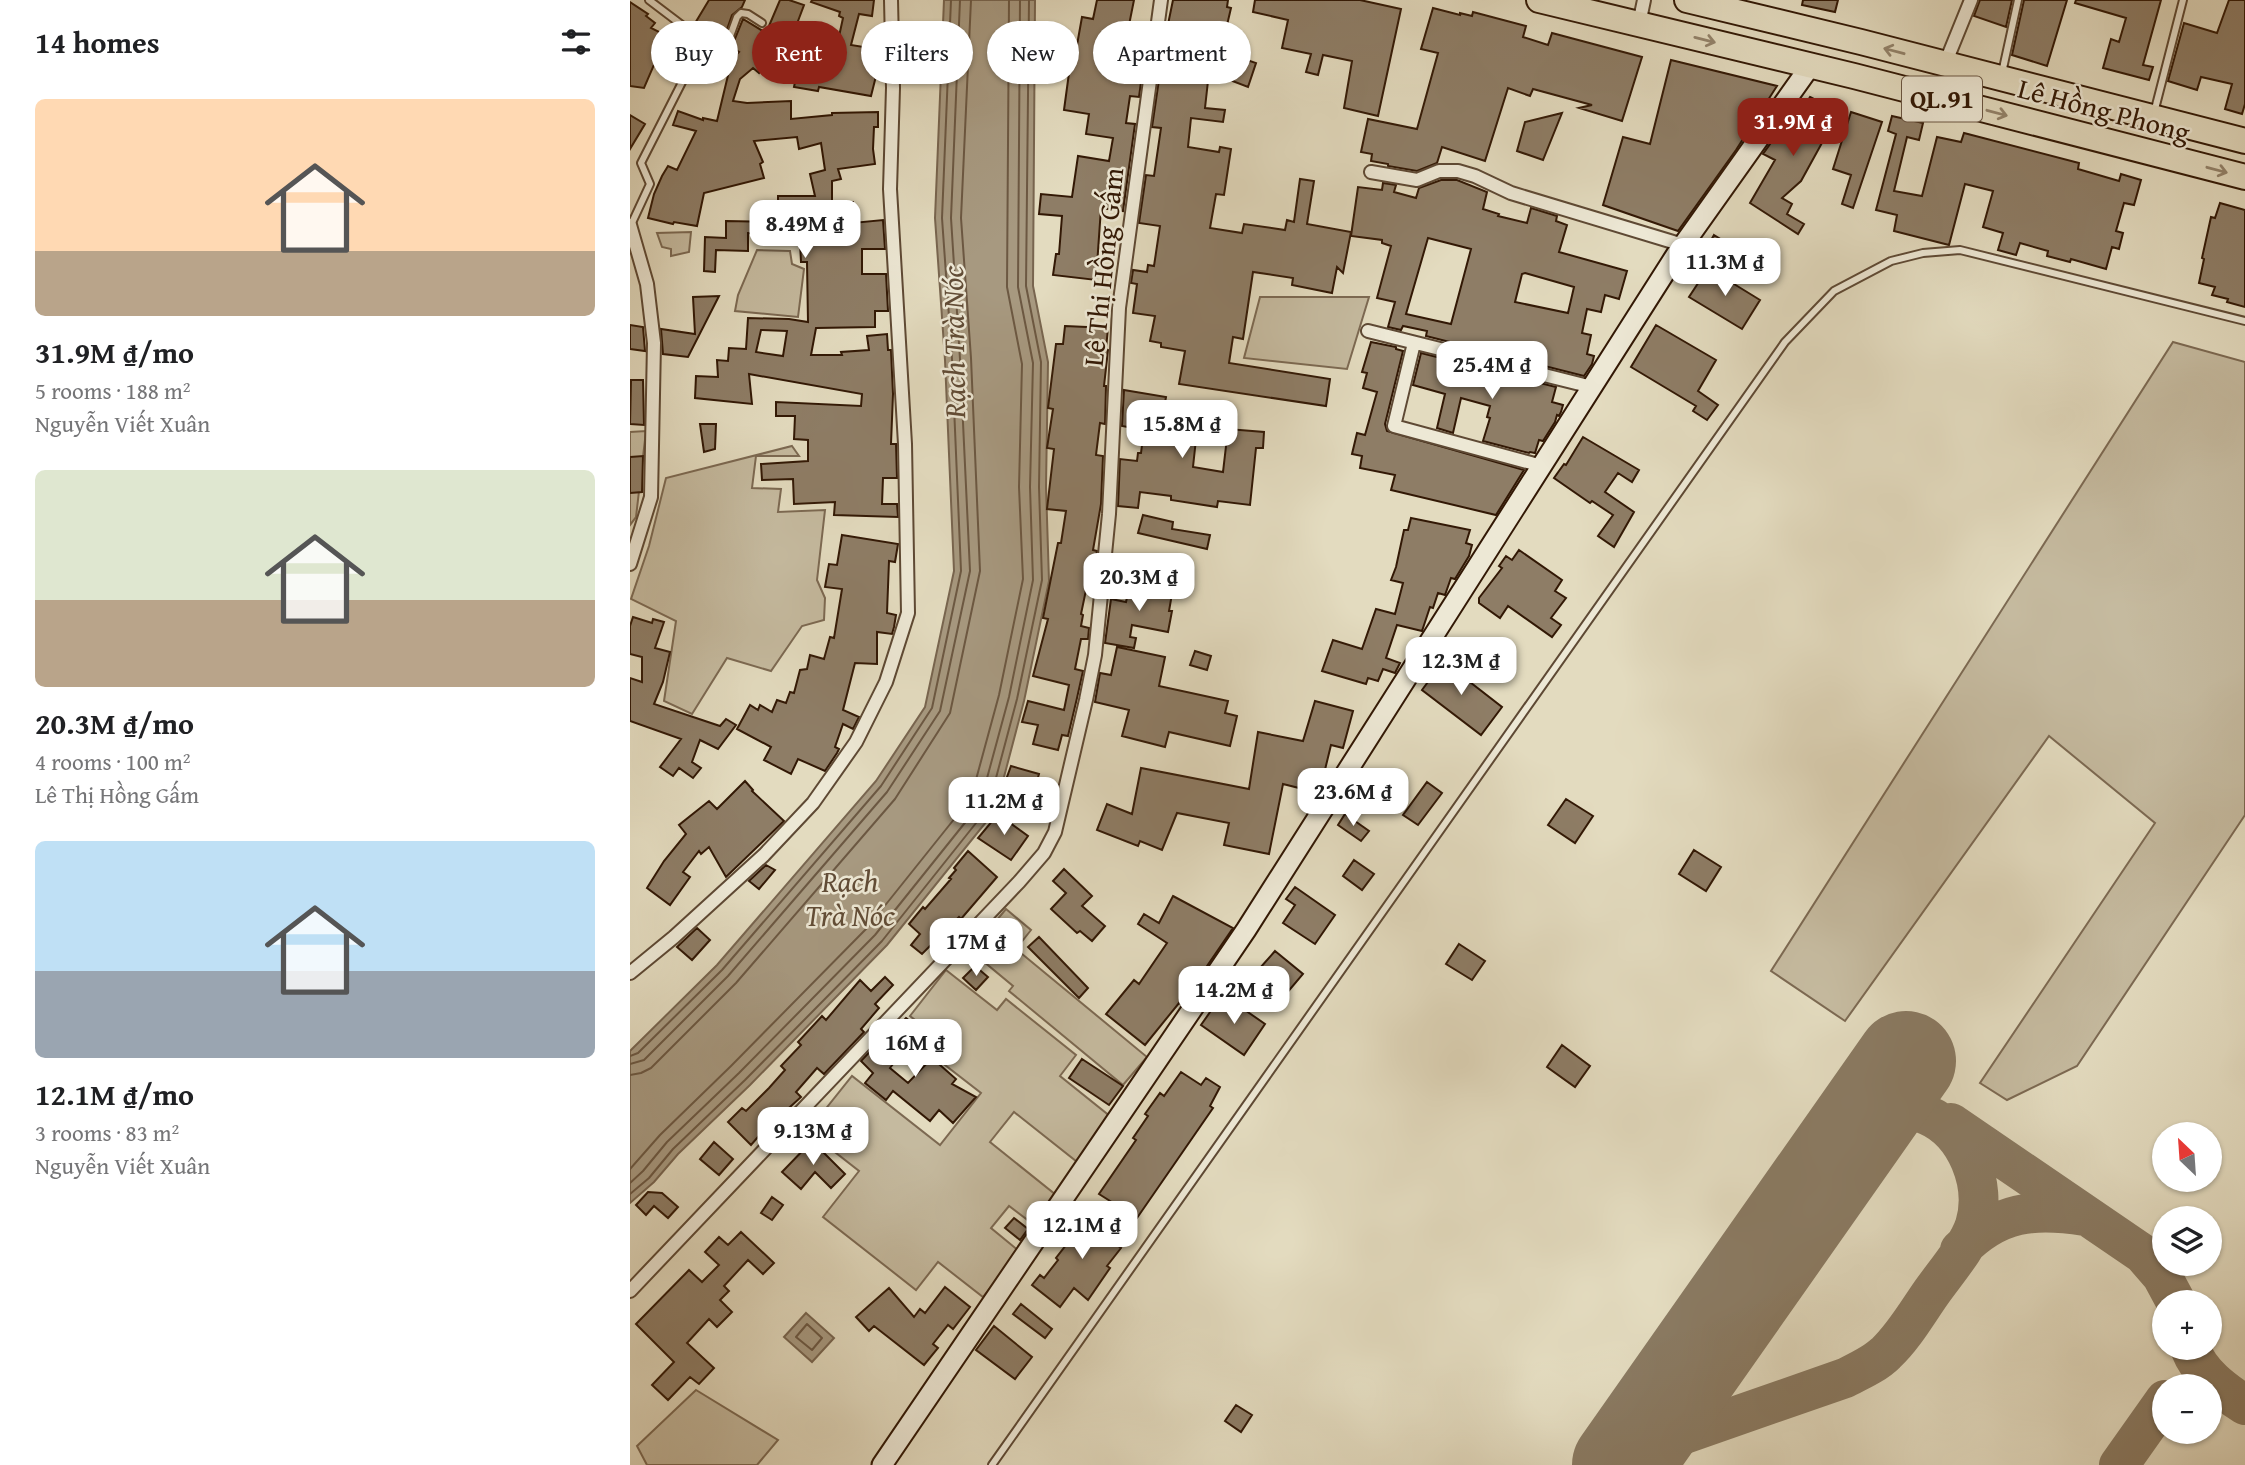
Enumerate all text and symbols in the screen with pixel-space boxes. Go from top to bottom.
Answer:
text: 14 homes [35,20,160,64]
chip: Buy [651,21,738,84]
chip: Rent [752,21,847,84]
chip: Filters [861,21,973,84]
chip: New [987,21,1079,84]
chip: Apartment [1093,21,1251,84]
icon: filters [557,23,595,61]
one-way arrow [1693,34,1716,47]
one-way arrow [1883,44,1906,57]
street label: Lê Hồng Phong [2014,67,2195,152]
road number: QL.91 [1902,76,1982,122]
pin: 31.9M ₫ [1728,99,1858,158]
text: 31.9M ₫ [1753,104,1833,137]
one-way arrow [1985,107,2008,120]
icon: home [252,145,378,271]
one-way arrow [2205,164,2228,177]
street label: Lê Thị Hồng Gấm [1072,165,1133,368]
pin: 8.49M ₫ [740,201,870,260]
text: 8.49M ₫ [765,206,845,239]
pin: 11.3M ₫ [1660,238,1790,298]
text: 11.3M ₫ [1685,244,1765,277]
water label: Rạch Trà Nóc [930,264,976,420]
text: 31.9M ₫/mo [35,330,194,374]
pin: 25.4M ₫ [1427,342,1557,401]
text: 25.4M ₫ [1452,347,1532,380]
text: 5 rooms · 188 m² [35,374,190,407]
pin: 15.8M ₫ [1117,400,1247,460]
text: 15.8M ₫ [1142,406,1222,439]
text: Nguyễn Viết Xuân [35,407,210,440]
icon: home [252,516,378,642]
pin: 20.3M ₫ [1074,554,1204,613]
text: 20.3M ₫ [1099,559,1179,592]
pin: 12.3M ₫ [1396,638,1526,697]
text: 12.3M ₫ [1421,643,1501,676]
text: 20.3M ₫/mo [35,701,194,745]
text: 4 rooms · 100 m² [35,745,190,778]
pin: 23.6M ₫ [1288,768,1418,828]
text: 23.6M ₫ [1313,774,1393,807]
text: Lê Thị Hồng Gấm [35,778,199,811]
pin: 11.2M ₫ [939,778,1069,837]
text: 11.2M ₫ [964,783,1044,816]
water label: Rạch Trà Nóc [805,859,896,937]
icon: home [252,887,378,1013]
pin: 17M ₫ [927,918,1025,978]
text: 17M ₫ [946,924,1006,957]
pin: 14.2M ₫ [1169,967,1299,1026]
text: 14.2M ₫ [1194,972,1274,1005]
pin: 16M ₫ [866,1020,964,1079]
text: 16M ₫ [885,1025,945,1058]
text: 12.1M ₫/mo [35,1072,194,1116]
pin: 9.13M ₫ [748,1108,878,1167]
text: 9.13M ₫ [773,1113,853,1146]
text: 3 rooms · 83 m² [35,1116,179,1149]
north arrow [2152,1122,2222,1192]
map controls [2152,1122,2222,1444]
text: Nguyễn Viết Xuân [35,1149,210,1182]
pin: 12.1M ₫ [1017,1202,1147,1261]
button: layers [2152,1206,2222,1276]
text: 12.1M ₫ [1042,1207,1122,1240]
button: + [2152,1290,2222,1360]
button: − [2152,1374,2222,1444]

